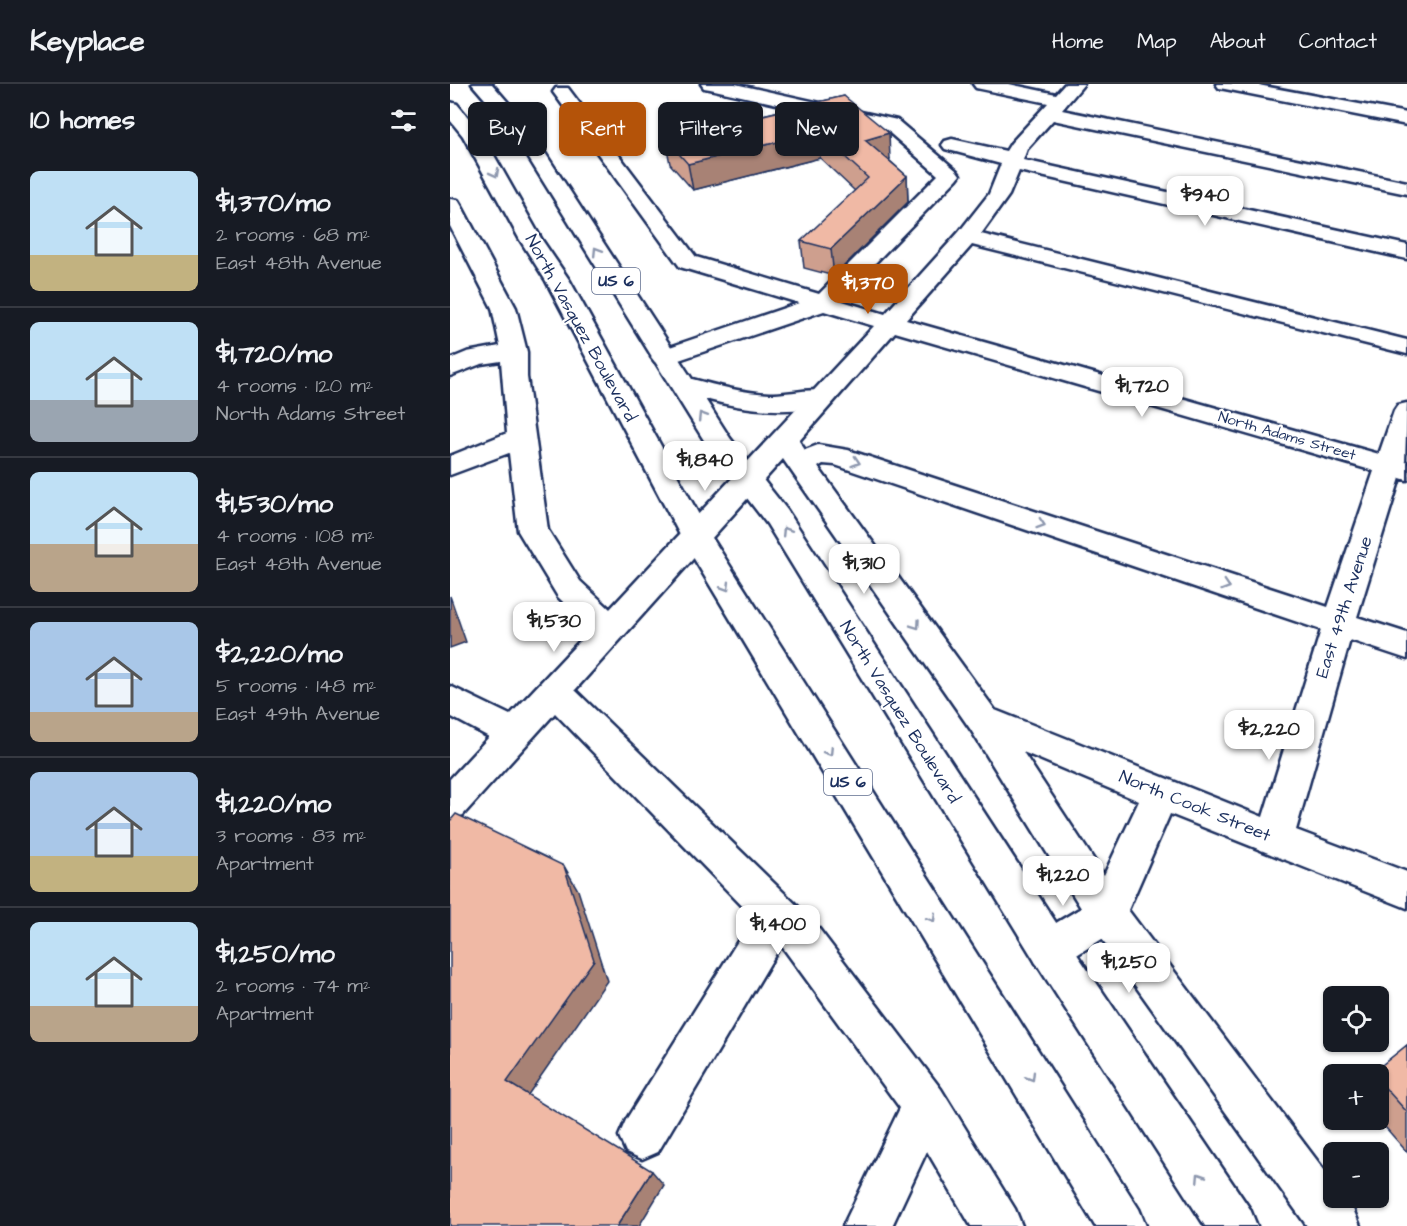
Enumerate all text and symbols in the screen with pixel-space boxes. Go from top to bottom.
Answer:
text: Keyplace [30,22,145,61]
text: Home [1052,27,1104,56]
text: Map [1137,27,1177,56]
text: About [1210,27,1266,56]
text: Contact [1299,27,1377,56]
text: 10 homes [30,102,135,138]
chip: Buy [468,102,547,156]
chip: Rent [559,102,646,156]
chip: Filters [658,102,763,156]
chip: New [775,102,859,156]
icon: filters [387,104,420,137]
one-way arrow [488,167,499,177]
pin: $940 [1169,176,1241,227]
text: $940 [1181,181,1229,209]
text: $1,370/mo [216,185,331,221]
icon: home [78,195,150,267]
text: 2 rooms · 68 m² [216,221,370,249]
street label: North Vasquez Boulevard [519,230,643,426]
one-way arrow [593,247,605,257]
text: East 48th Avenue [216,249,382,277]
pin: $1,370 [819,264,917,315]
road number: US 6 [592,268,640,294]
text: $1,370 [842,269,894,297]
text: $1,720/mo [216,336,332,372]
icon: home [78,346,150,418]
pin: $1,720 [1093,367,1191,418]
text: 4 rooms · 120 m² [216,372,373,400]
text: $1,720 [1115,372,1169,400]
text: North Adams Street [216,400,405,428]
street label: North Adams Street [1216,406,1358,466]
one-way arrow [698,411,709,422]
pin: $1,840 [656,441,754,492]
text: $1,840 [677,446,733,474]
one-way arrow [850,455,861,467]
text: $1,530/mo [216,486,333,522]
icon: home [78,496,150,568]
one-way arrow [1035,517,1046,529]
text: 4 rooms · 108 m² [216,522,375,550]
one-way arrow [781,527,793,537]
street label: East 49th Avenue [1309,533,1379,681]
pin: $1,310 [815,544,913,595]
text: $1,310 [843,549,885,577]
text: East 48th Avenue [216,550,382,578]
one-way arrow [1220,578,1231,591]
one-way arrow [719,581,731,591]
pin: $1,530 [505,602,603,653]
text: $1,530 [527,607,581,635]
street label: North Vasquez Boulevard [834,616,966,808]
one-way arrow [909,618,920,629]
text: $2,220/mo [216,636,343,672]
icon: home [78,646,150,718]
text: 5 rooms · 148 m² [216,672,376,700]
text: East 49th Avenue [216,700,380,728]
pin: $2,220 [1220,710,1318,761]
text: $2,220 [1238,715,1300,743]
one-way arrow [822,746,834,756]
street label: North Cook Street [1115,764,1275,848]
road number: US 6 [824,769,872,795]
text: $1,220/mo [216,786,331,822]
icon: home [78,796,150,868]
text: 3 rooms · 83 m² [216,822,366,850]
text: Apartment [216,850,314,878]
pin: $1,220 [1014,856,1112,907]
text: $1,220 [1037,861,1089,889]
pin: $1,400 [729,905,827,956]
text: $1,400 [750,910,806,938]
one-way arrow [925,912,937,922]
text: $1,250/mo [216,936,335,972]
pin: $1,250 [1080,943,1178,994]
icon: home [78,946,150,1018]
text: $1,250 [1101,948,1157,976]
text: 2 rooms · 74 m² [216,972,370,1000]
map controls [1323,986,1389,1208]
button: locate [1323,986,1389,1052]
text: Apartment [216,1000,314,1028]
button: + [1323,1064,1389,1130]
one-way arrow [1023,1071,1035,1081]
button: − [1323,1142,1389,1208]
one-way arrow [1196,1173,1207,1184]

